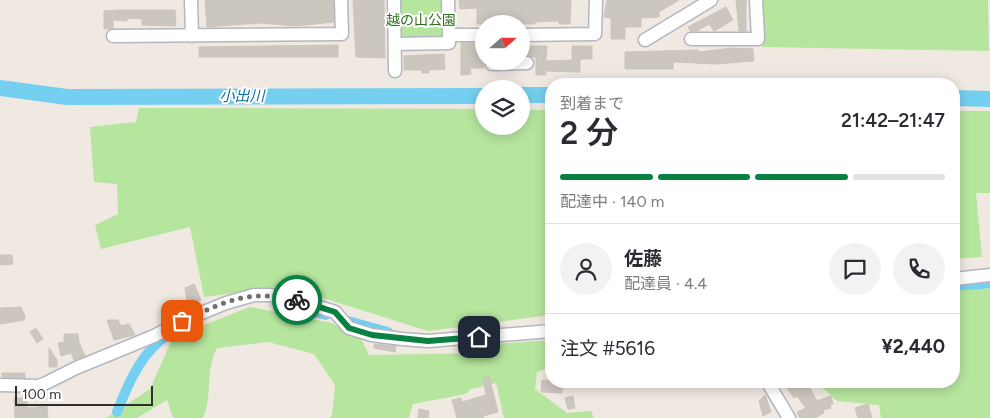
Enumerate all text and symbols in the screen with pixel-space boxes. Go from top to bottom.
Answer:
park label: 越の山公園 [386,12,456,29]
north arrow [475,15,530,70]
map controls [475,15,530,135]
button: layers [475,80,530,135]
water label: 小出川 [219,87,266,105]
text: 到着まで [560,94,624,113]
text: 21:42–21:47 [841,109,945,132]
text: 2 分 [560,114,618,152]
text: 配達中 · 140 m [560,192,664,211]
button: person [560,243,612,295]
button: chat [829,243,881,295]
button: phone [893,243,945,295]
text: 佐藤 [624,247,662,270]
text: 配達員 · 4.4 [624,274,707,293]
courier [272,275,322,325]
icon: bike [283,286,311,314]
pin [161,300,203,342]
icon: bag [168,307,196,335]
pin [458,316,500,358]
icon: home [465,323,493,351]
text: ¥2,440 [881,335,945,358]
text: 注文 #5616 [560,337,655,360]
scale bar [15,383,152,406]
text: 100 m [22,386,61,403]

